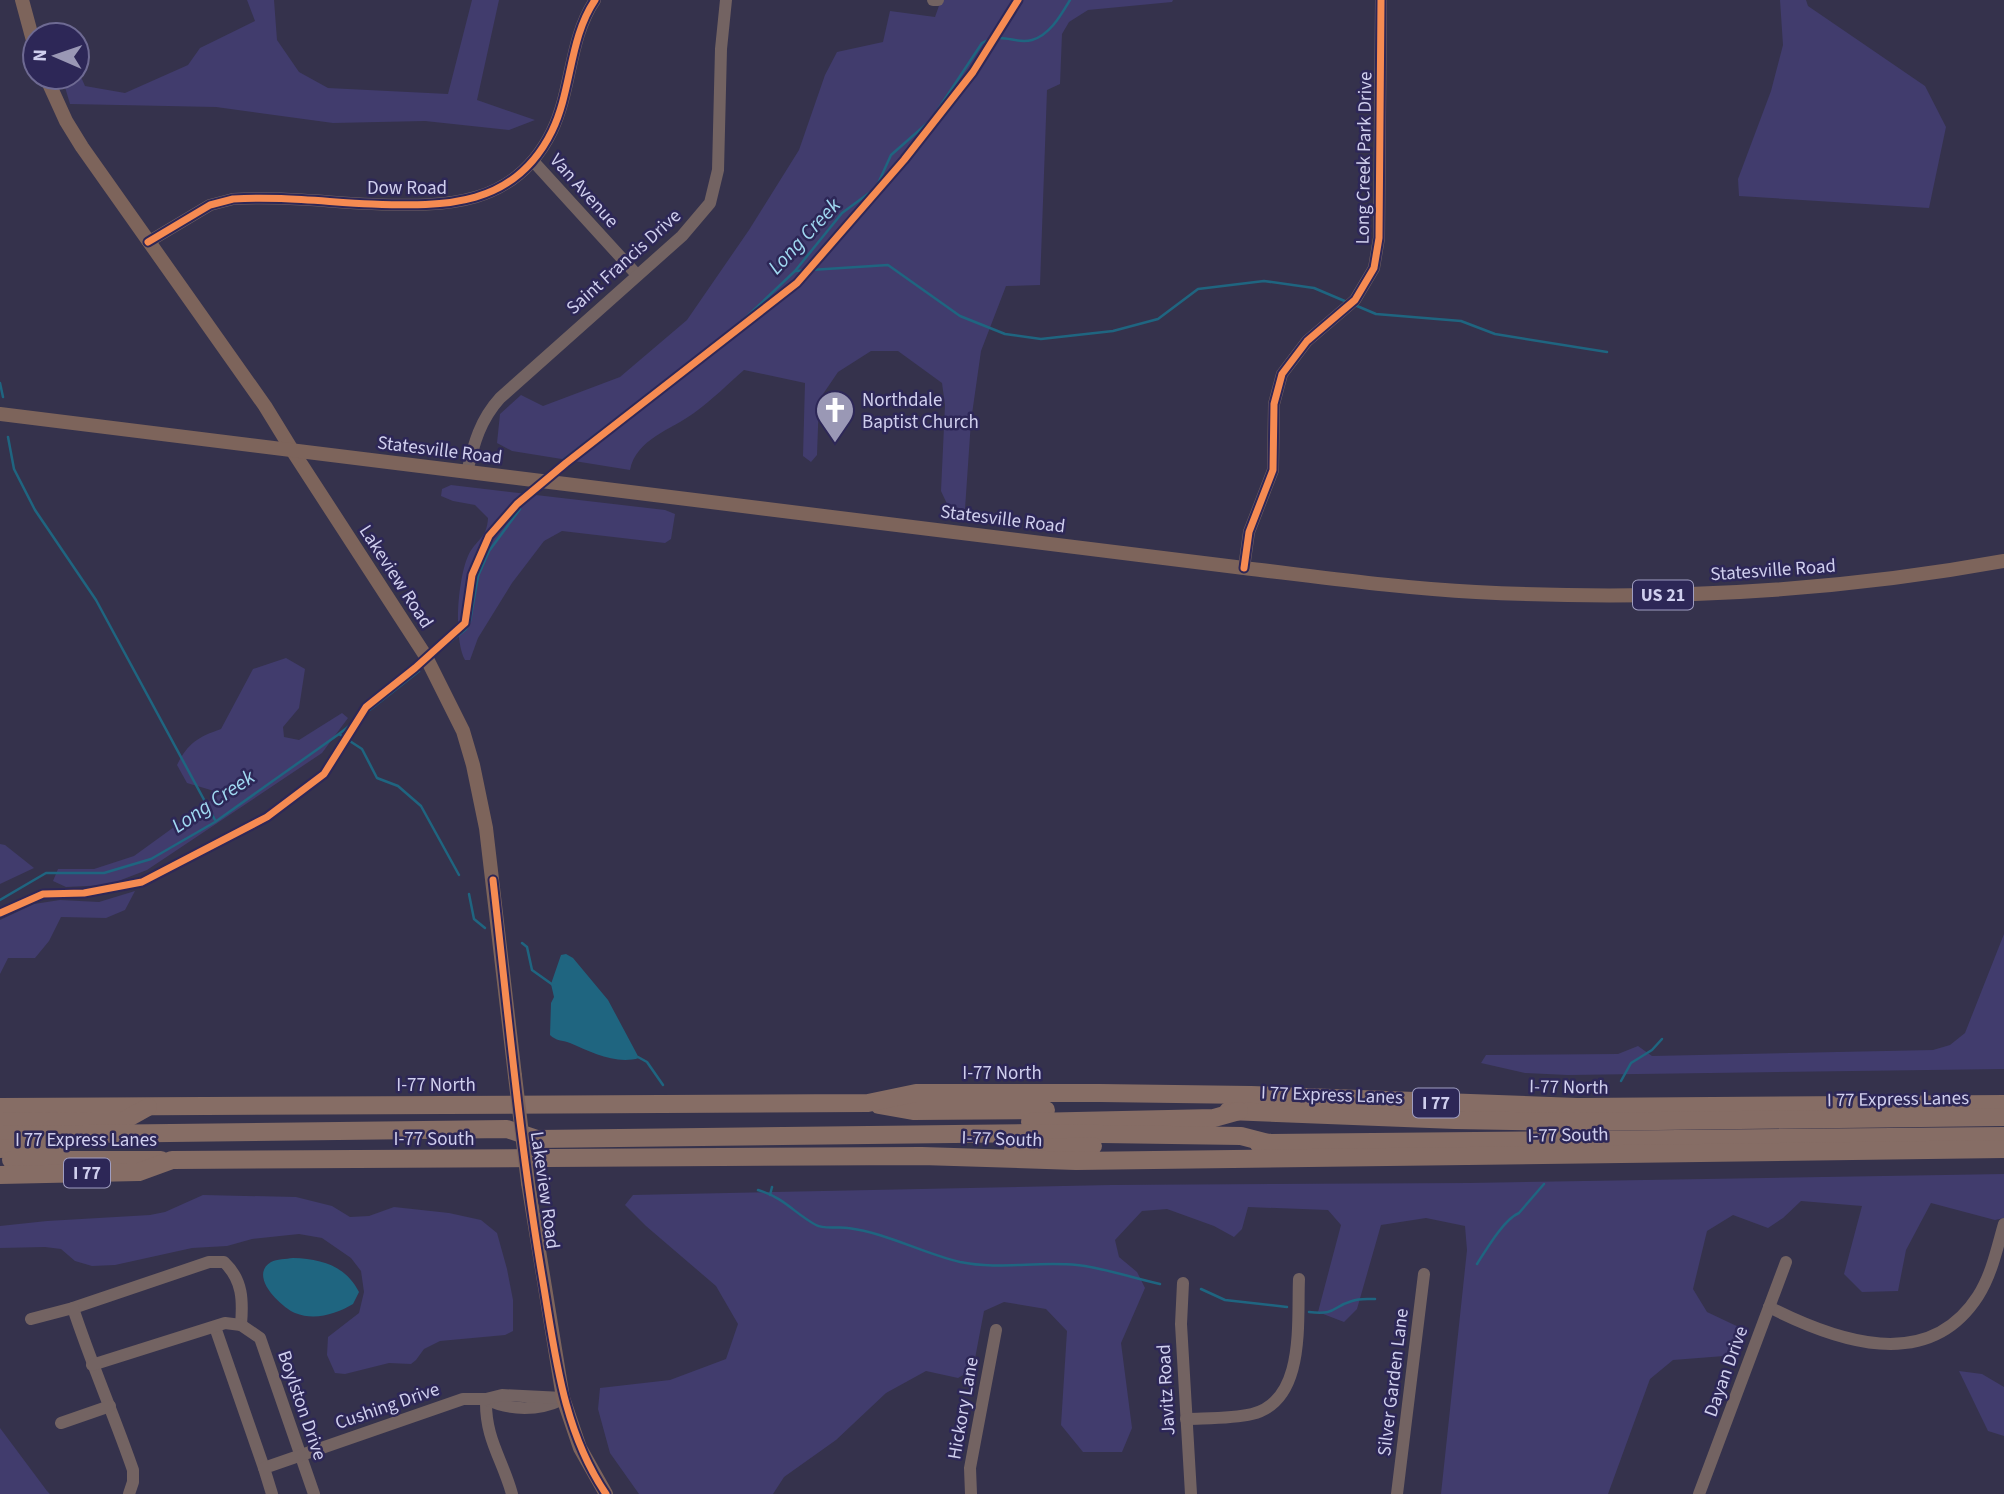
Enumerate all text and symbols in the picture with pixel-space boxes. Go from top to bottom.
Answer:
north arrow [21,21,91,91]
text: N [27,49,54,62]
street label: Long Creek Park Drive [1349,71,1380,245]
street label: Van Avenue [543,148,625,234]
street label: Dow Road [367,175,447,202]
water label: Long Creek [761,190,848,281]
street label: Saint Francis Drive [561,203,687,321]
place label: Northdale Baptist Church [862,387,979,436]
church icon: Northdale Baptist Church [814,389,856,444]
street label: Statesville Road [376,429,504,472]
street label: Statesville Road [939,498,1067,541]
street label: Lakeview Road [352,520,439,634]
street label: Statesville Road [1709,553,1837,588]
road number: US 21 [1633,580,1693,610]
water label: Long Creek [165,761,262,840]
street label: I-77 North [962,1060,1042,1087]
street label: I-77 North [396,1072,476,1099]
street label: I-77 North [1529,1073,1609,1102]
street label: I 77 Express Lanes [1260,1080,1403,1111]
street label: I 77 Express Lanes [1827,1085,1969,1114]
road number: I 77 [1413,1088,1459,1118]
street label: I-77 South [1527,1121,1609,1150]
street label: I-77 South [961,1125,1043,1154]
street label: I-77 South [393,1126,475,1153]
street label: I 77 Express Lanes [15,1127,157,1154]
street label: Lakeview Road [523,1130,566,1251]
road number: I 77 [64,1158,110,1188]
street label: Silver Garden Lane [1371,1307,1416,1458]
street label: Dayan Drive [1698,1322,1755,1421]
street label: Javitz Road [1151,1344,1182,1436]
street label: Boylston Drive [270,1347,333,1464]
street label: Hickory Lane [941,1355,986,1462]
street label: Cushing Drive [332,1376,443,1437]

